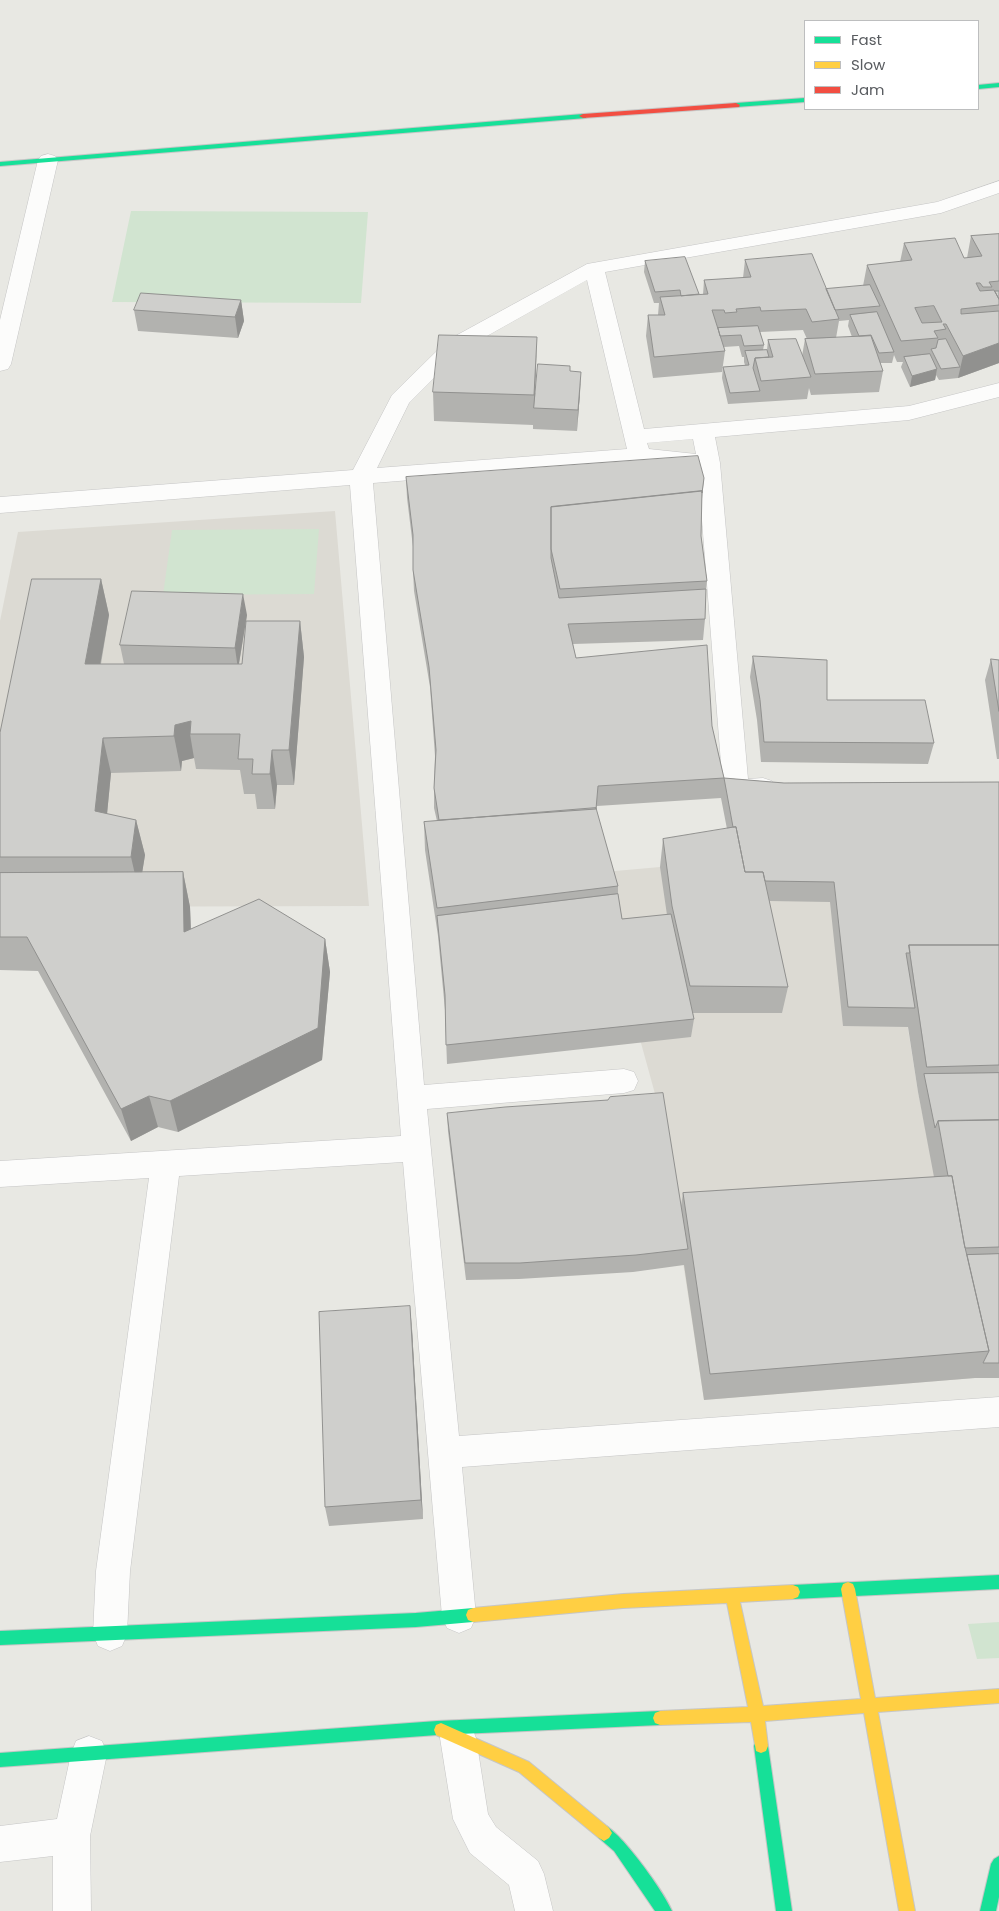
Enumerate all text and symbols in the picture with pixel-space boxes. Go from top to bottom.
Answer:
legend [804,20,979,110]
text: Fast [851,29,882,50]
text: Slow [851,54,885,75]
text: Jam [851,79,885,100]

